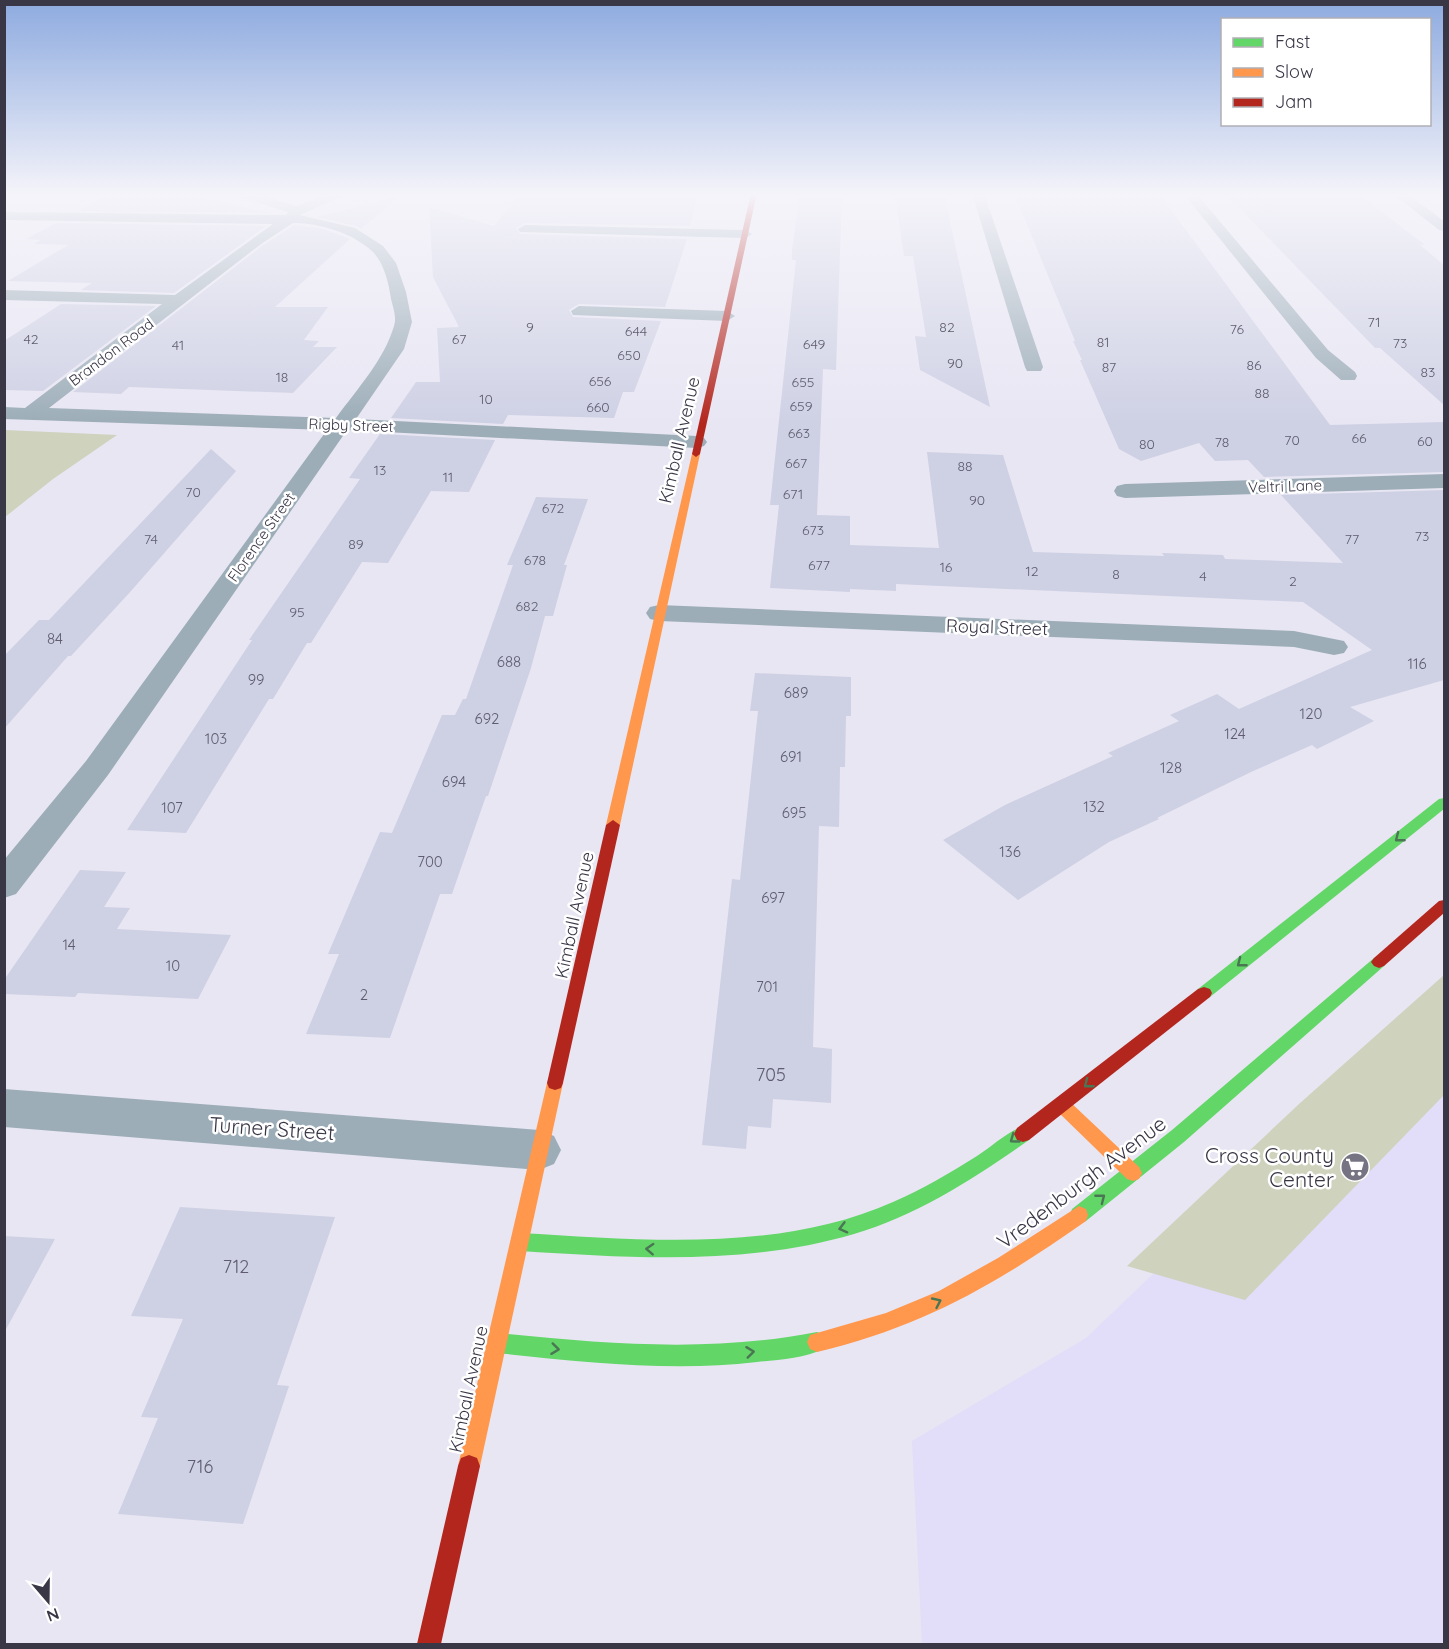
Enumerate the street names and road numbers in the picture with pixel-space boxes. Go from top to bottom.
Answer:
street label: Brandon Road [65,314,157,390]
street label: Kimball Avenue [653,375,705,505]
street label: Rigby Street [308,414,394,436]
street label: Veltri Lane [1248,475,1322,497]
street label: Florence Street [223,489,299,585]
street label: Royal Street [946,614,1048,640]
street label: Kimball Avenue [549,850,599,980]
street label: Vredenburgh Avenue [991,1110,1171,1254]
street label: Turner Street [209,1111,335,1145]
street label: Kimball Avenue [443,1324,493,1454]

